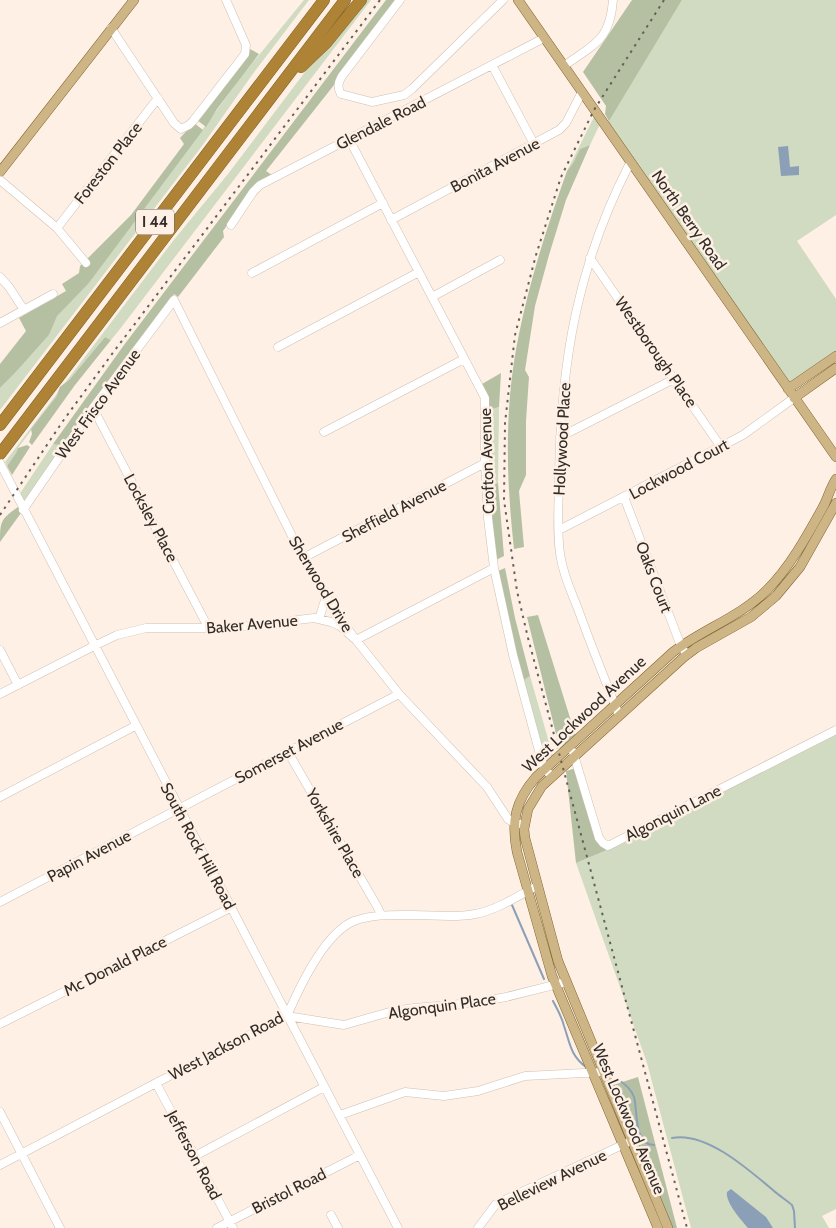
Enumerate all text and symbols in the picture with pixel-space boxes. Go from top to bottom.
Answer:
street label: Glendale Road [333,92,429,154]
street label: Foreston Place [70,118,146,208]
street label: Bonita Avenue [447,134,543,196]
street label: North Berry Road [648,167,730,273]
road number: I 44 [136,210,174,234]
street label: Westborough Place [611,293,701,411]
street label: West Frisco Avenue [52,345,144,463]
street label: Hollywood Place [550,382,574,496]
street label: Crofton Avenue [476,408,498,514]
street label: Lockwood Court [626,435,733,503]
street label: Locksley Place [120,471,182,565]
street label: Sheffield Avenue [339,476,449,546]
street label: Sherwood Drive [285,533,357,635]
street label: Oaks Court [632,539,676,616]
street label: Baker Avenue [206,611,298,637]
street label: West Lockwood Avenue [518,652,650,776]
street label: Somerset Avenue [232,714,346,788]
street label: South Rock Hill Road [157,779,239,913]
street label: Algonquin Lane [622,781,724,845]
street label: Yorkshire Place [301,784,368,881]
street label: Papin Avenue [44,826,134,886]
street label: Mc Donald Place [60,932,170,1000]
street label: Algonquin Place [387,989,497,1023]
street label: West Jackson Road [165,1008,287,1084]
street label: West Lockwood Avenue [589,1041,669,1197]
street label: Jefferson Road [162,1106,225,1203]
street label: Belleview Avenue [494,1145,610,1215]
street label: Bristol Road [249,1164,329,1218]

